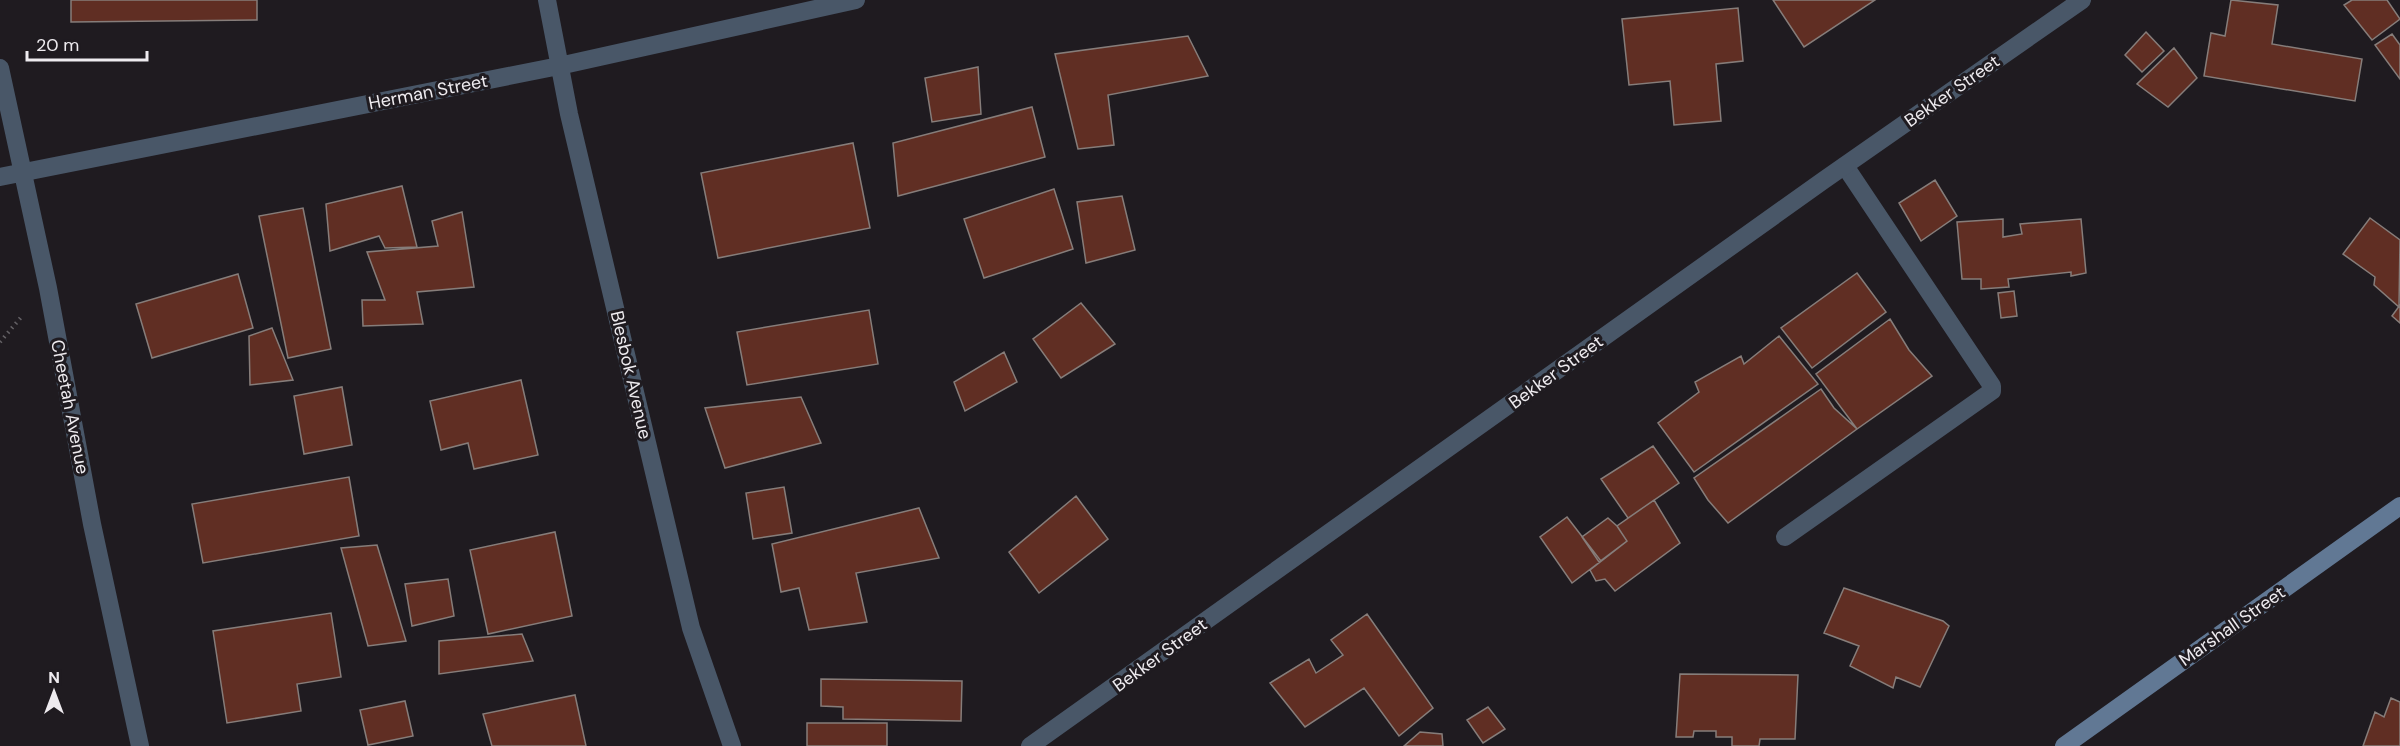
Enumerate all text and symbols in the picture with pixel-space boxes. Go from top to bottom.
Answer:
scale bar [27,24,147,62]
text: 20 m [36,33,79,57]
street label: Bekker Street [1900,49,2004,133]
street label: Herman Street [366,69,490,115]
street label: Blesbok Avenue [605,308,657,442]
street label: Bekker Street [1504,330,1608,414]
street label: Cheetah Avenue [45,338,95,476]
street label: Marshall Street [2174,580,2290,672]
street label: Bekker Street [1108,613,1212,697]
north arrow [24,662,84,722]
text: N [48,667,60,688]

